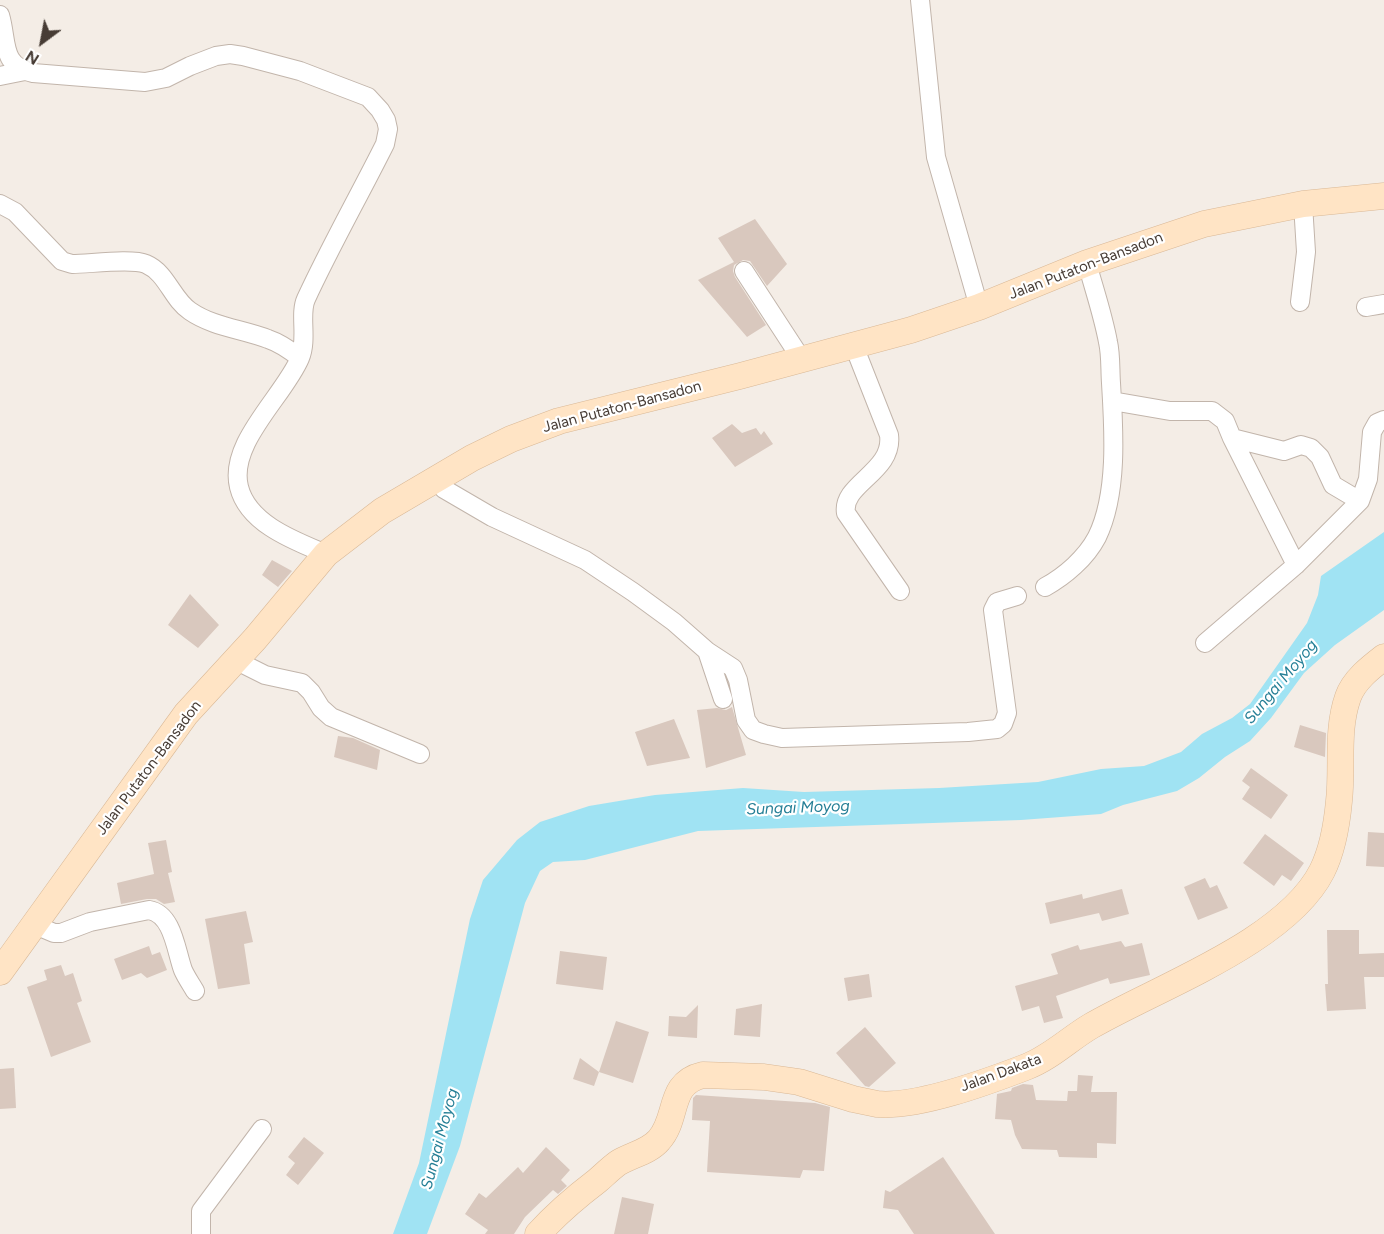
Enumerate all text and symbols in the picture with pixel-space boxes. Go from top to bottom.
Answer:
north arrow [12,12,72,72]
text: N [22,46,42,69]
street label: Jalan Putaton-Bansadon [1007,228,1165,304]
street label: Jalan Putaton-Bansadon [541,377,703,437]
water label: Sungai Moyog [1240,636,1322,728]
street label: Jalan Putaton-Bansadon [93,697,205,839]
water label: Sungai Moyog [746,797,850,819]
street label: Jalan Dakata [958,1050,1044,1096]
water label: Sungai Moyog [417,1086,463,1192]

